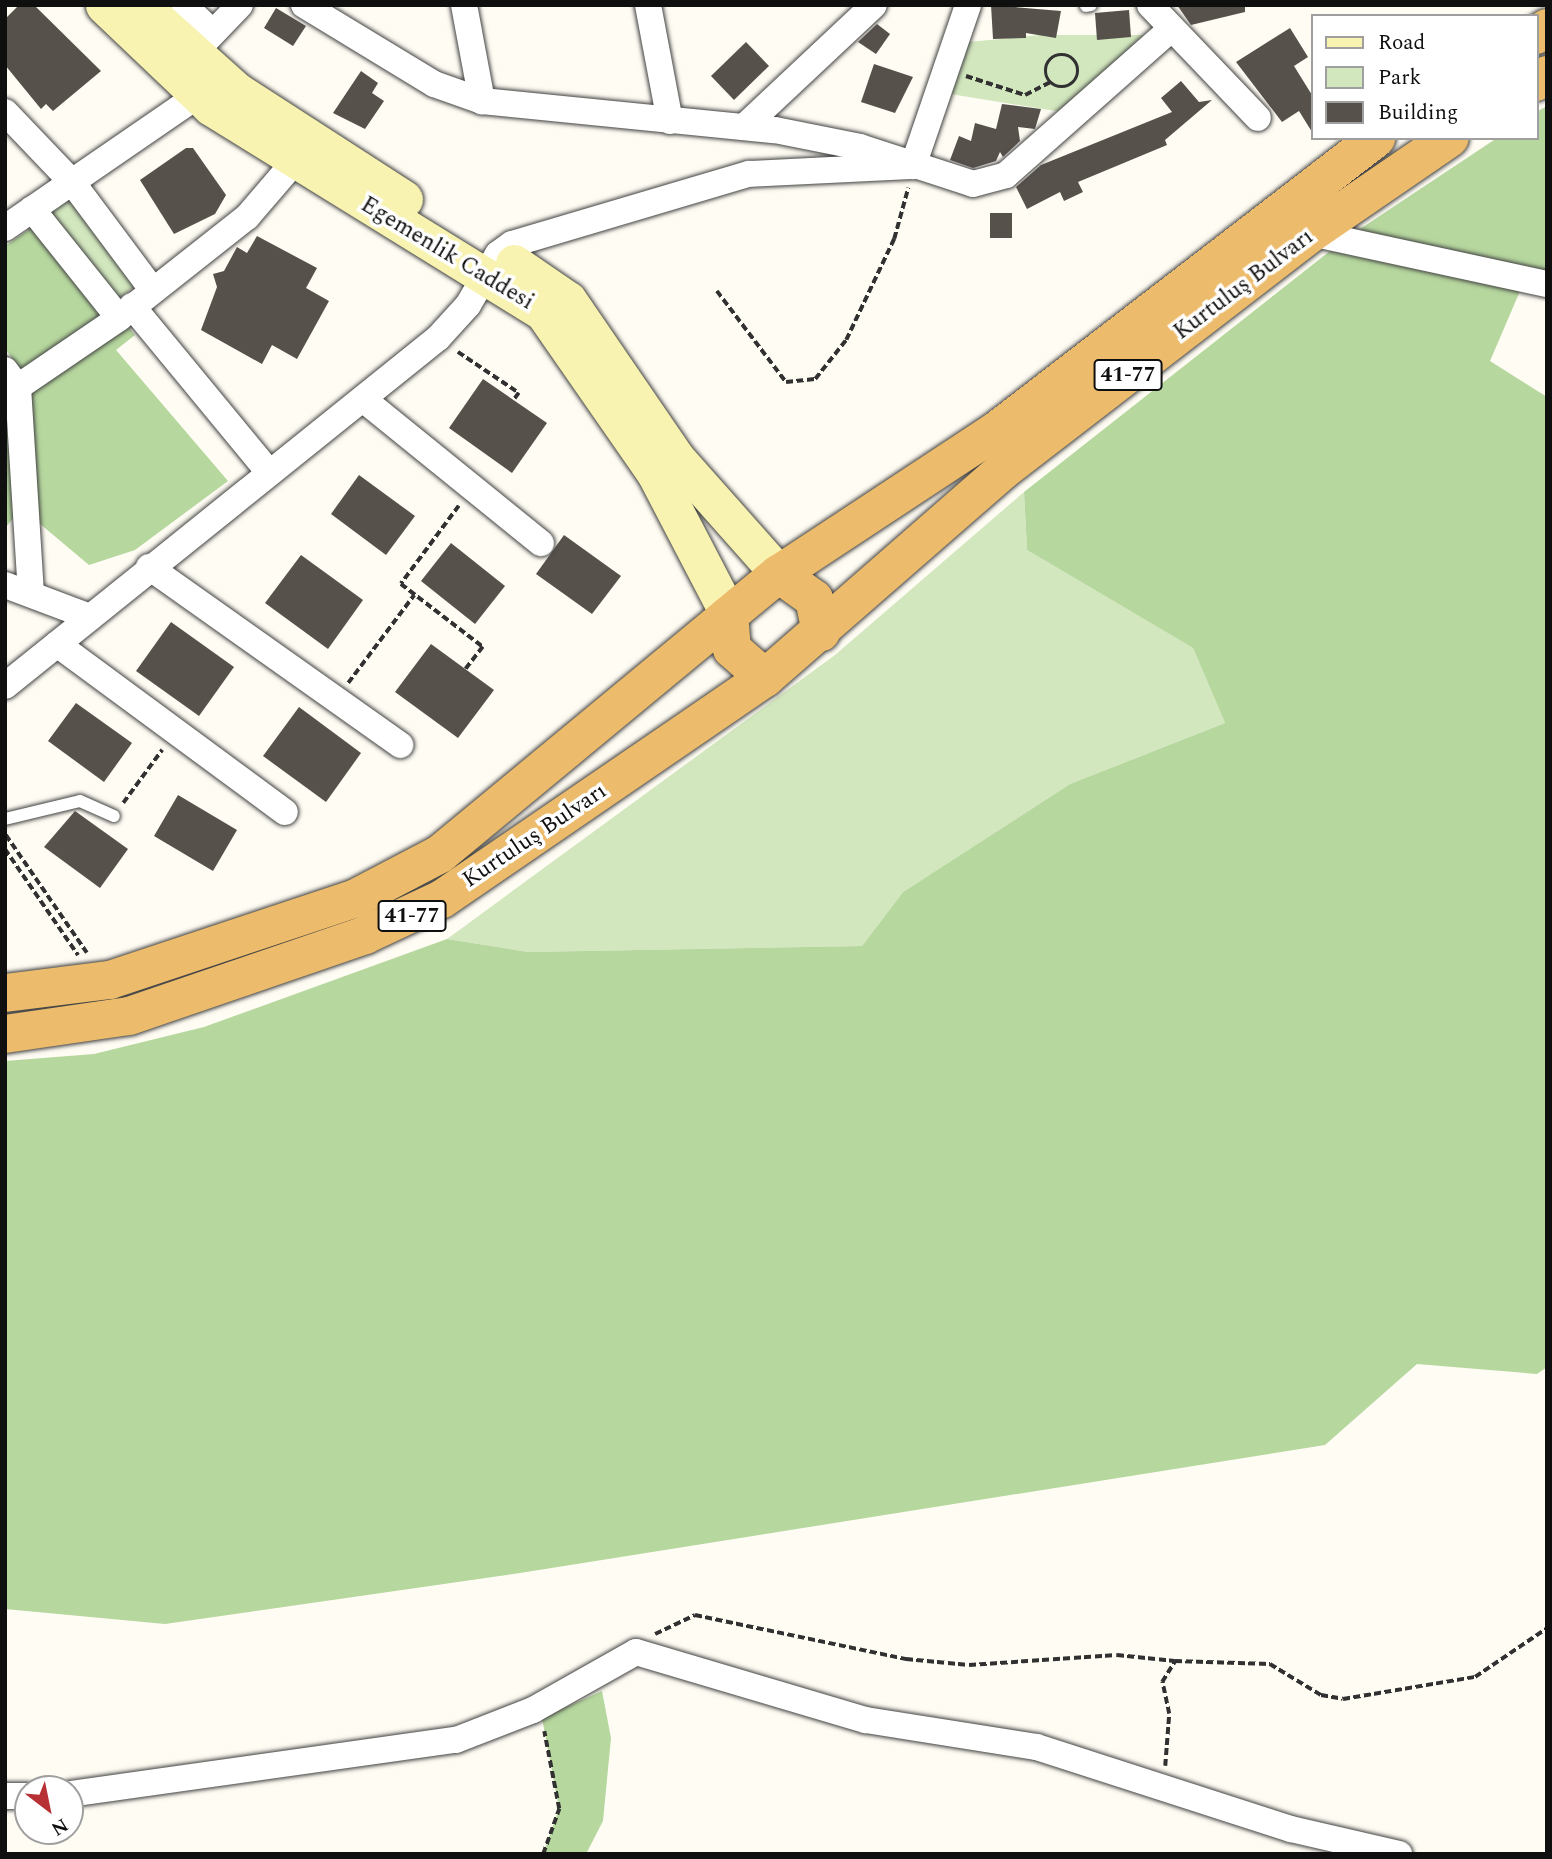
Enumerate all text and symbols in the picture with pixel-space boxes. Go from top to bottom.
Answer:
legend [1310,14,1538,140]
text: Road [1378,27,1425,59]
text: Park [1378,62,1421,94]
text: Building [1378,97,1458,129]
street label: Egemenlik Caddesi [355,191,539,317]
street label: Kurtuluş Bulvarı [1169,224,1319,346]
road number: 41-77 [1093,358,1163,392]
street label: Kurtuluş Bulvarı [458,778,612,894]
road number: 41-77 [377,898,447,934]
north arrow [14,1775,84,1845]
text: N [45,1810,74,1843]

